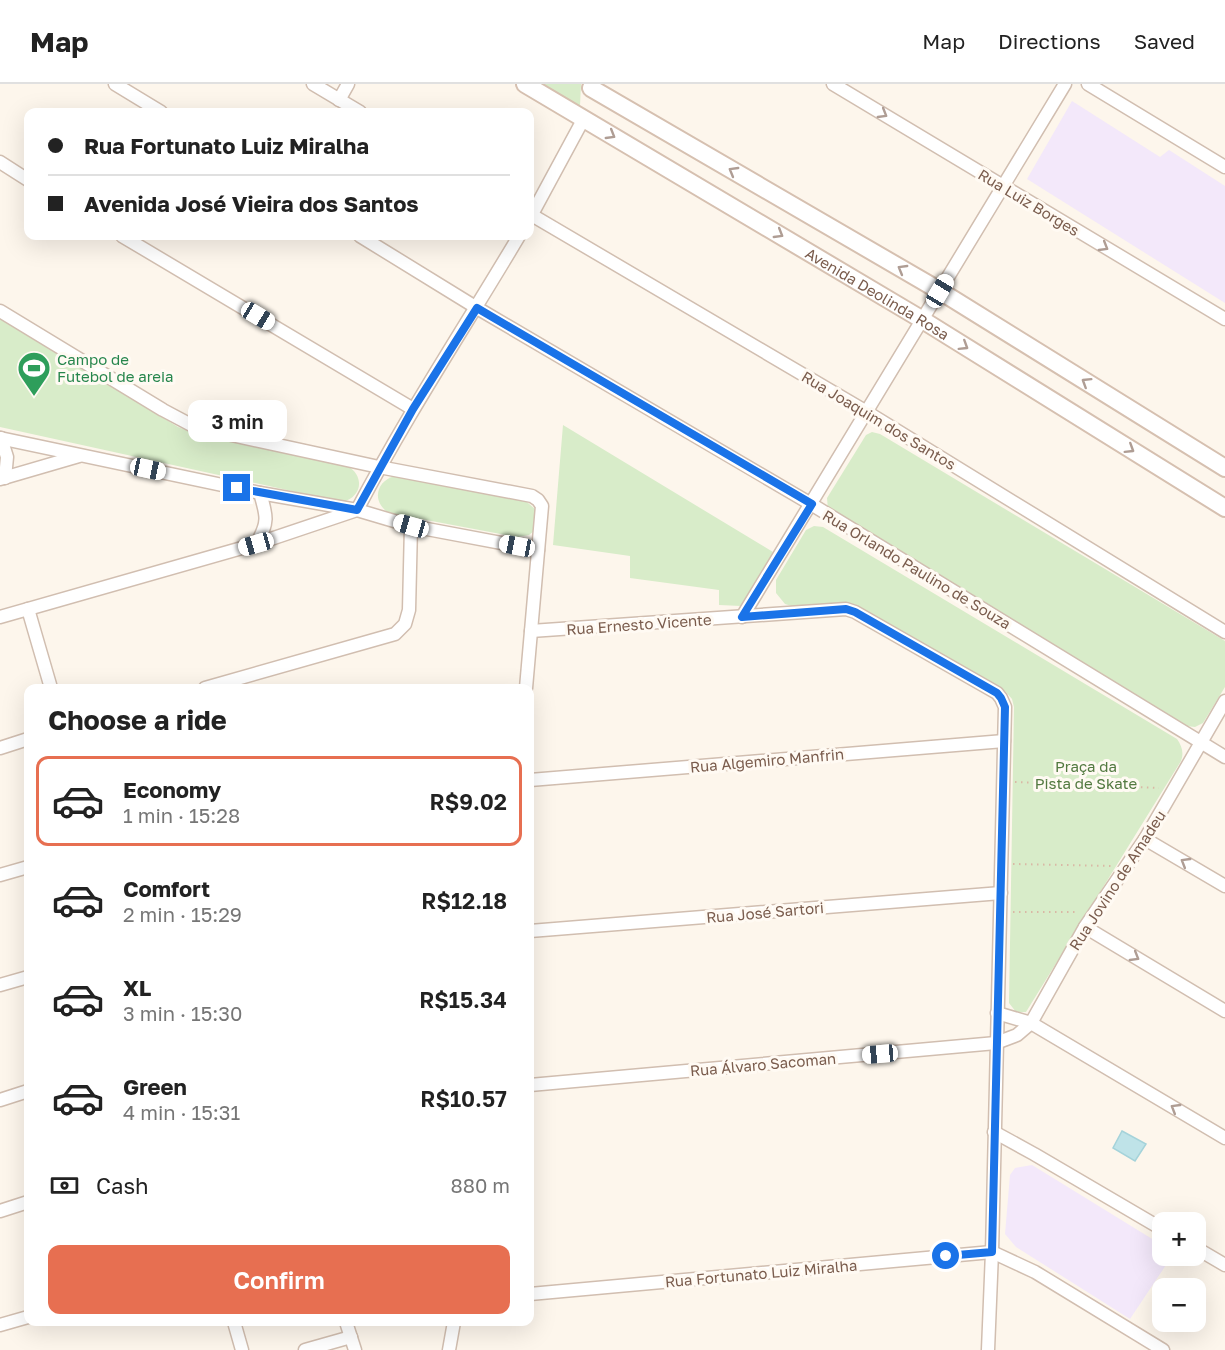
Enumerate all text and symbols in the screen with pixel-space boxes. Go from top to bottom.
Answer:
text: Map [30,25,88,58]
text: Map [922,28,965,54]
text: Directions [998,28,1101,54]
text: Saved [1134,28,1195,54]
one-way arrow [877,107,887,119]
one-way arrow [605,127,615,139]
text: Rua Fortunato Luiz Miralha [84,132,369,159]
street label: Rua Luiz Borges [975,165,1083,239]
one-way arrow [729,167,739,179]
text: Avenida José Vieira dos Santos [84,190,419,217]
one-way arrow [773,227,783,239]
one-way arrow [1098,240,1108,251]
street label: Avenida Deolinda Rosa [802,244,953,343]
one-way arrow [898,265,908,277]
car [923,271,957,311]
car [238,299,278,333]
one-way arrow [958,338,968,350]
sports icon: Campo de Futebol de areia [16,350,52,397]
place label: Campo de Futebol de areia [57,350,174,385]
street label: Rua Joaquim dos Santos [799,367,959,473]
one-way arrow [1082,378,1092,390]
callout: 3 min [188,401,286,443]
text: 3 min [211,409,264,433]
one-way arrow [1124,441,1134,453]
car [129,456,167,482]
route end [223,474,250,501]
street label: Rua Orlando Paulino de Souza [820,506,1014,632]
car [391,512,431,540]
car [236,530,276,558]
car [498,534,536,558]
street label: Rua Ernesto Vicente [566,610,713,638]
text: Choose a ride [48,704,227,736]
street label: Rua Algemiro Manfrin [689,744,845,776]
park label: Praça da Pista de Skate [1035,757,1138,792]
icon: car [51,774,105,828]
text: Economy [123,776,221,803]
text: R$9.02 [430,788,507,815]
text: 1 min · 15:28 [123,803,240,827]
street label: Rua Jovino de Amadeu [1065,807,1169,953]
one-way arrow [1181,858,1191,870]
icon: car [51,873,105,927]
text: Comfort [123,875,210,902]
text: R$12.18 [421,887,507,914]
street label: Rua José Sartori [705,898,825,926]
text: 2 min · 15:29 [123,902,242,926]
one-way arrow [1129,949,1139,961]
icon: car [51,972,105,1026]
text: XL [123,974,151,1001]
text: R$15.34 [419,986,507,1013]
text: 3 min · 15:30 [123,1001,242,1025]
car [861,1043,899,1065]
street label: Rua Álvaro Sacoman [689,1049,837,1079]
icon: car [51,1071,105,1125]
text: Green [123,1073,187,1100]
text: R$10.57 [420,1085,507,1112]
text: 4 min · 15:31 [123,1100,240,1124]
one-way arrow [1171,1103,1181,1115]
icon: cash [48,1169,81,1202]
text: Cash [96,1172,149,1199]
text: 880 m [451,1173,510,1197]
map controls [1152,1212,1206,1332]
button: + [1152,1212,1206,1266]
route start [932,1242,959,1269]
button: Confirm [48,1245,510,1314]
street label: Rua Fortunato Luiz Miralha [664,1256,858,1290]
button: − [1152,1278,1206,1332]

